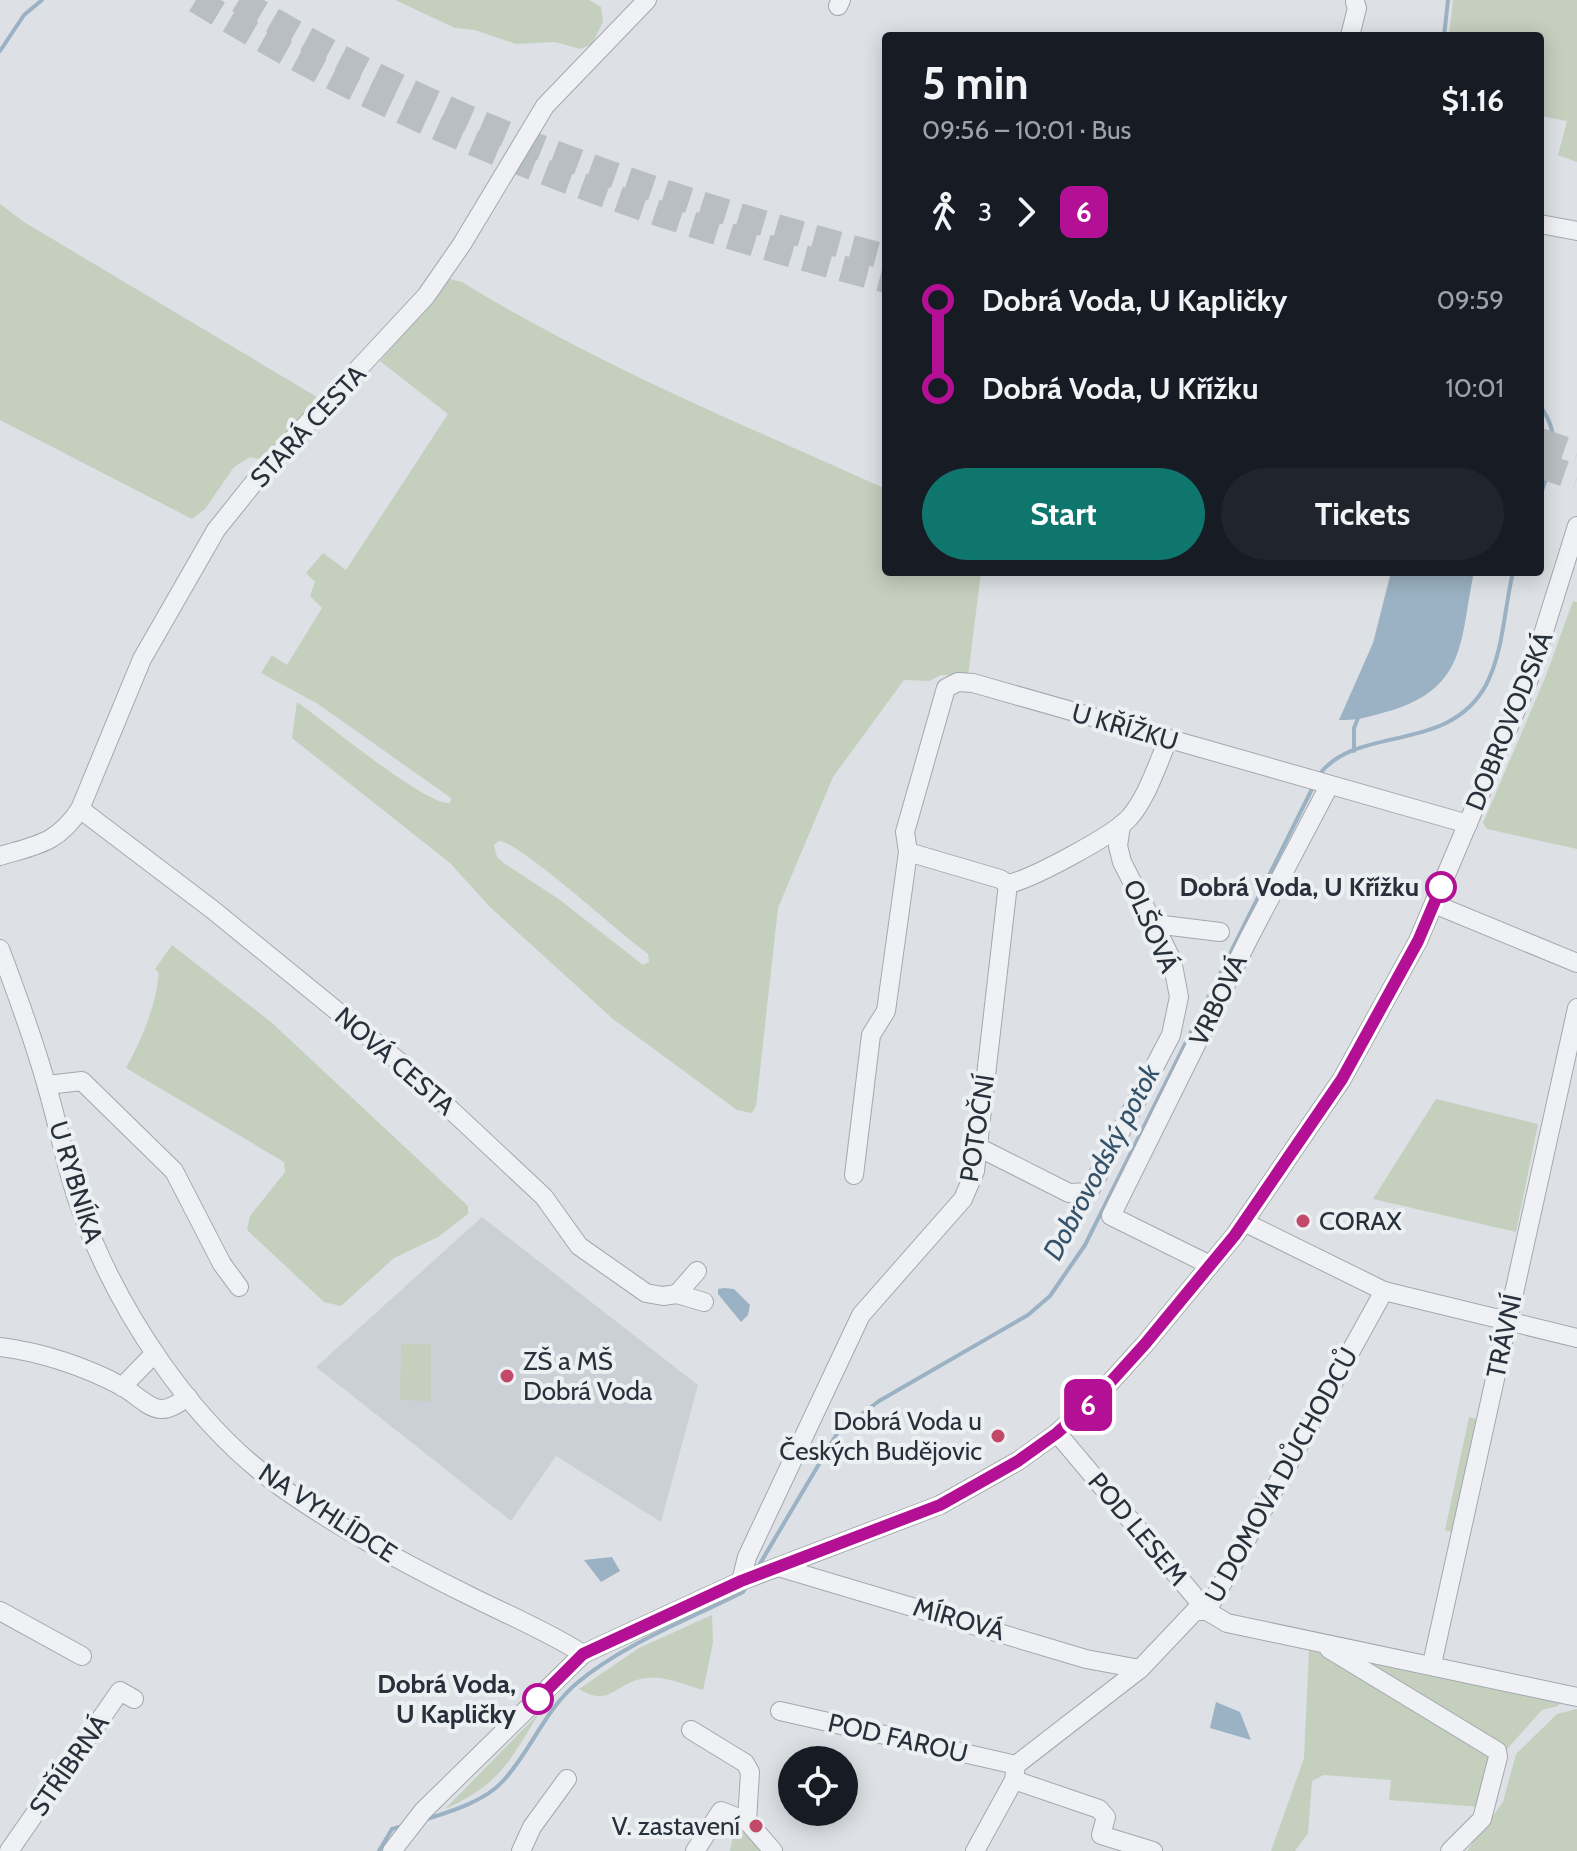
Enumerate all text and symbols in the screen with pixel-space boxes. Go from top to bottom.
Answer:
text: 5 min [922,57,1029,110]
text: $1.16 [1441,82,1504,119]
text: 09:56 – 10:01 · Bus [922,114,1131,146]
icon: walk [922,190,966,234]
icon: forward [1004,190,1048,234]
text: 6 [1076,195,1092,229]
text: 3 [978,196,992,228]
text: Dobrá Voda, U Kapličky [982,282,1287,319]
text: 09:59 [1437,284,1504,316]
street label: STARÁ CESTA [243,358,373,494]
text: Dobrá Voda, U Křížku [982,370,1258,407]
text: 10:01 [1445,372,1504,404]
button: Start [922,468,1205,560]
button: Tickets [1221,468,1504,560]
street label: DOBROVODSKÁ [1459,627,1559,815]
street label: U KŘÍŽKU [1068,697,1182,757]
place label: Dobrá Voda, U Křížku [1179,871,1419,903]
marker: Dobrá Voda, U Křížku [1426,872,1456,902]
street label: OLŠOVÁ [1116,874,1186,978]
street label: VRBOVÁ [1182,949,1254,1051]
street label: NOVÁ CESTA [328,1000,462,1122]
water label: Dobrovodský potok [1035,1057,1167,1266]
street label: POTOČNÍ [953,1072,1001,1184]
street label: U RYBNÍKA [42,1117,110,1247]
place label: CORAX [1319,1205,1402,1237]
marker: CORAX [1294,1212,1312,1230]
street label: TRÁVNÍ [1480,1291,1528,1381]
street label: U DOMOVA DŮCHODCŮ [1198,1342,1364,1608]
place label: ZŠ a MŠ Dobrá Voda [523,1345,653,1407]
marker: ZŠ a MŠ Dobrá Voda [498,1367,516,1385]
line badge: 6 [1062,1379,1114,1431]
text: 6 [1080,1388,1096,1422]
place label: Dobrá Voda u Českých Budějovic [779,1405,982,1467]
marker: Dobrá Voda u Českých Budějovic [989,1427,1007,1445]
street label: NA VYHLÍDCE [253,1457,403,1569]
street label: POD LESEM [1081,1466,1195,1592]
street label: MÍROVÁ [910,1591,1008,1647]
place label: Dobrá Voda, U Kapličky [377,1668,516,1730]
marker: Dobrá Voda, U Kapličky [523,1684,553,1714]
street label: POD FAROU [825,1706,971,1770]
street label: STŘÍBRNÁ [22,1708,116,1822]
map controls [778,1746,858,1826]
button: locate [778,1746,858,1826]
place label: V. zastavení [612,1810,740,1842]
marker: V. zastavení [747,1817,765,1835]

